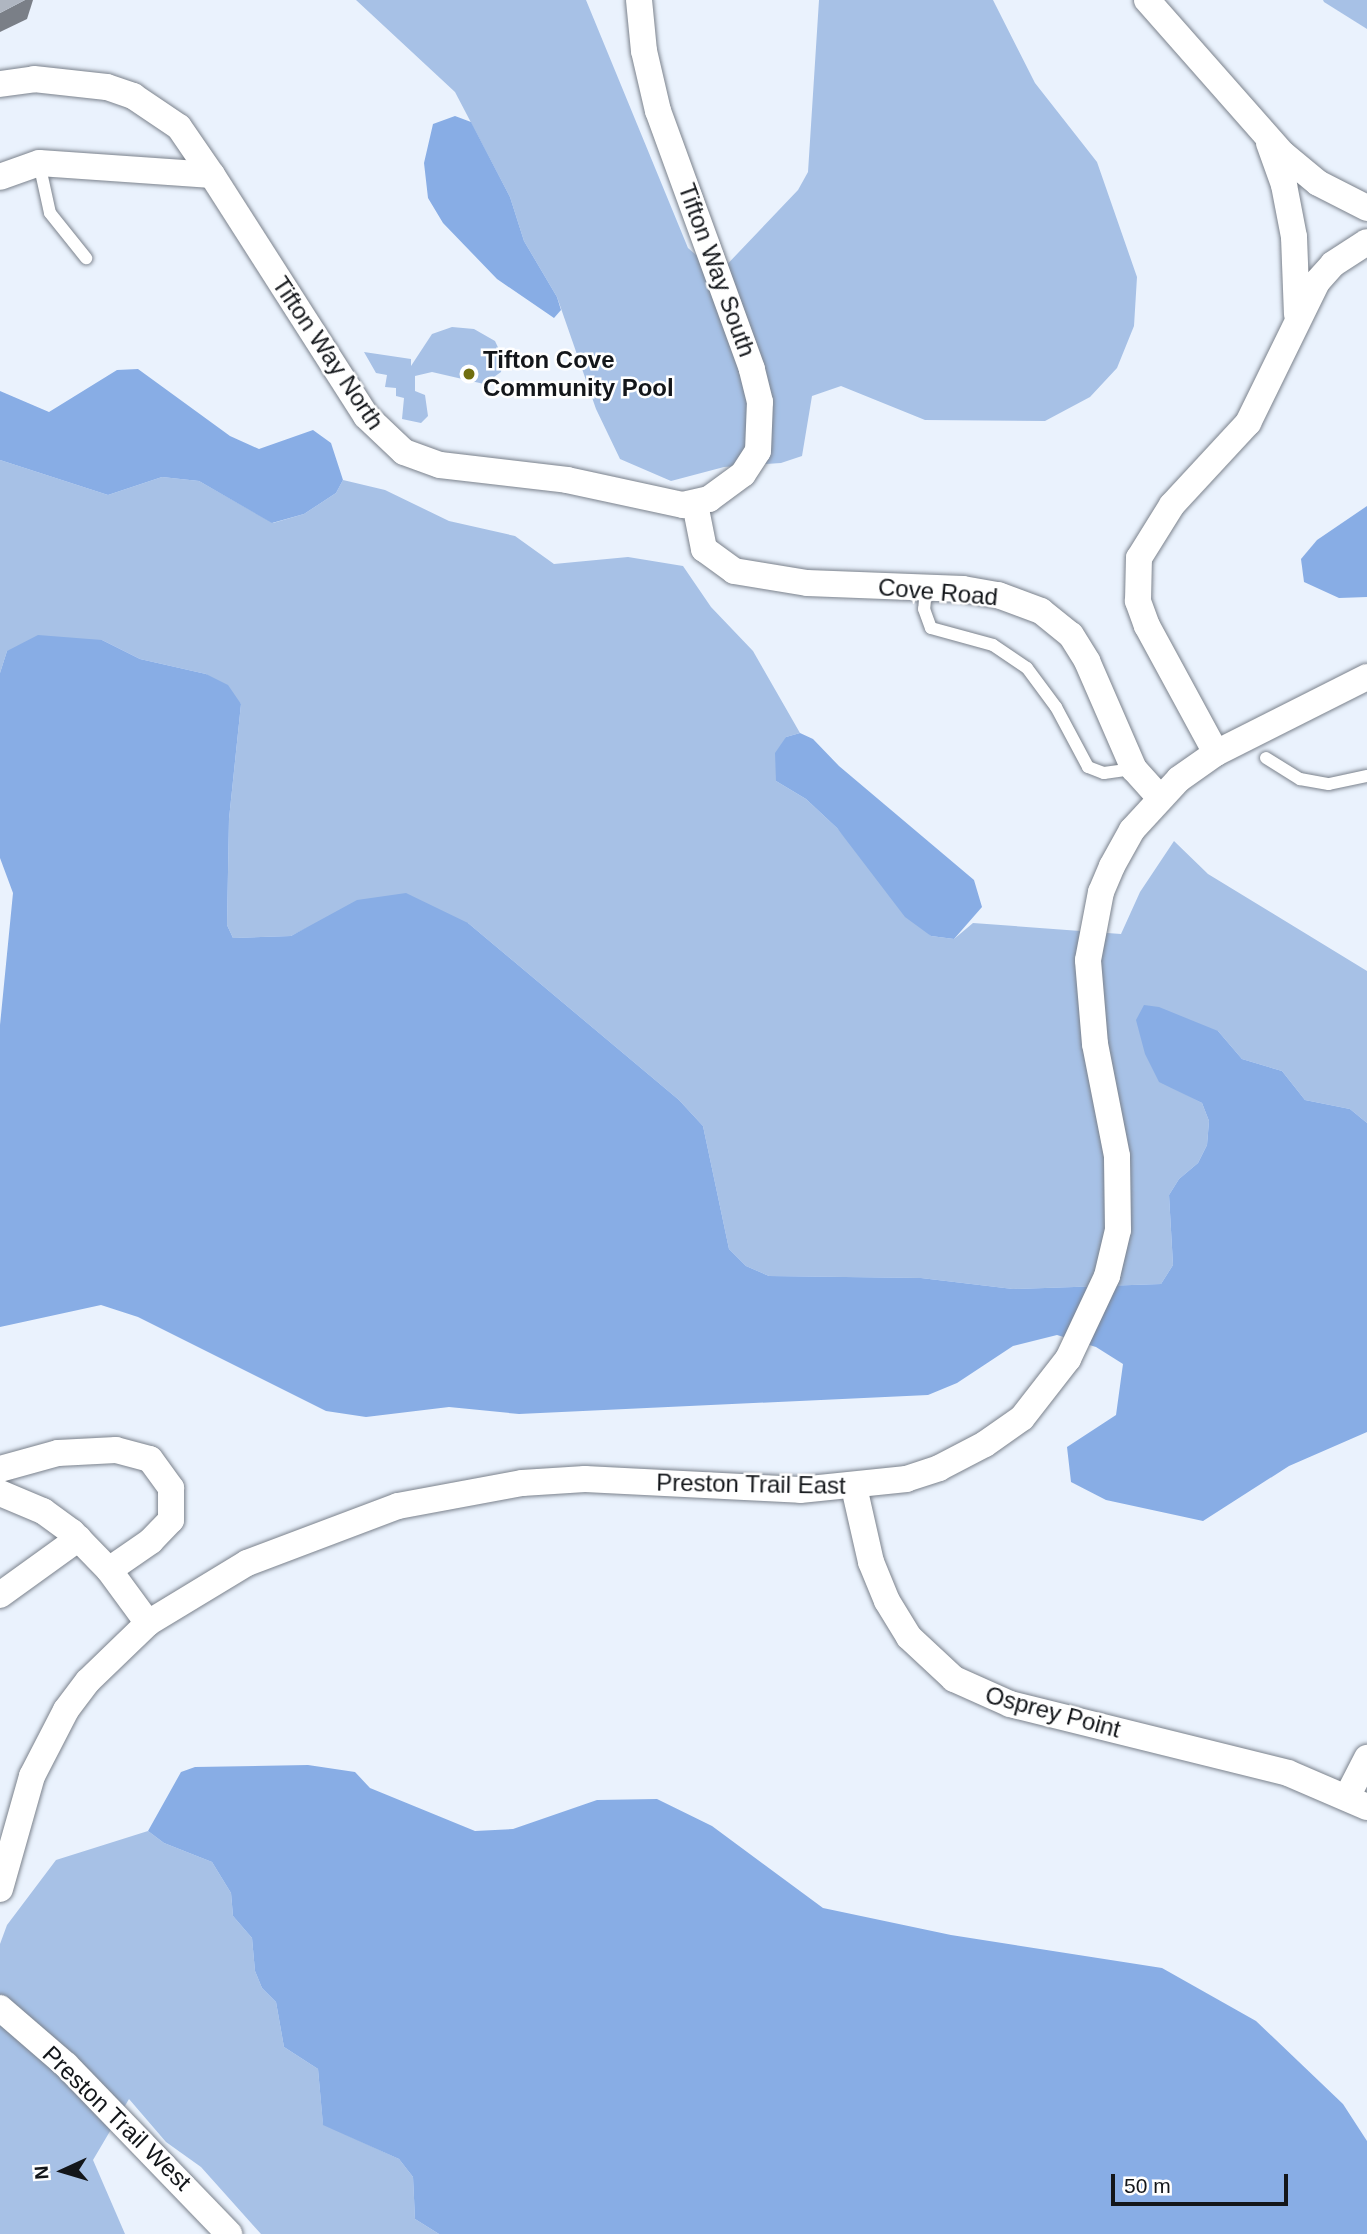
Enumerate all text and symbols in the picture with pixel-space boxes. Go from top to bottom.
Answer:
street label: Tifton Way South [672,179,762,361]
street label: Tifton Way North [266,271,390,435]
place label: Tifton Cove Community Pool [483,346,674,402]
marker: Tifton Cove Community Pool [461,366,477,382]
street label: Cove Road [877,572,999,612]
street label: Preston Trail East [656,1468,846,1500]
street label: Osprey Point [982,1680,1124,1744]
street label: Preston Trail West [36,2040,198,2196]
north arrow [28,2136,98,2206]
scale bar [1115,2160,1292,2204]
text: N [31,2165,53,2180]
text: 50 m [1124,2174,1171,2197]

